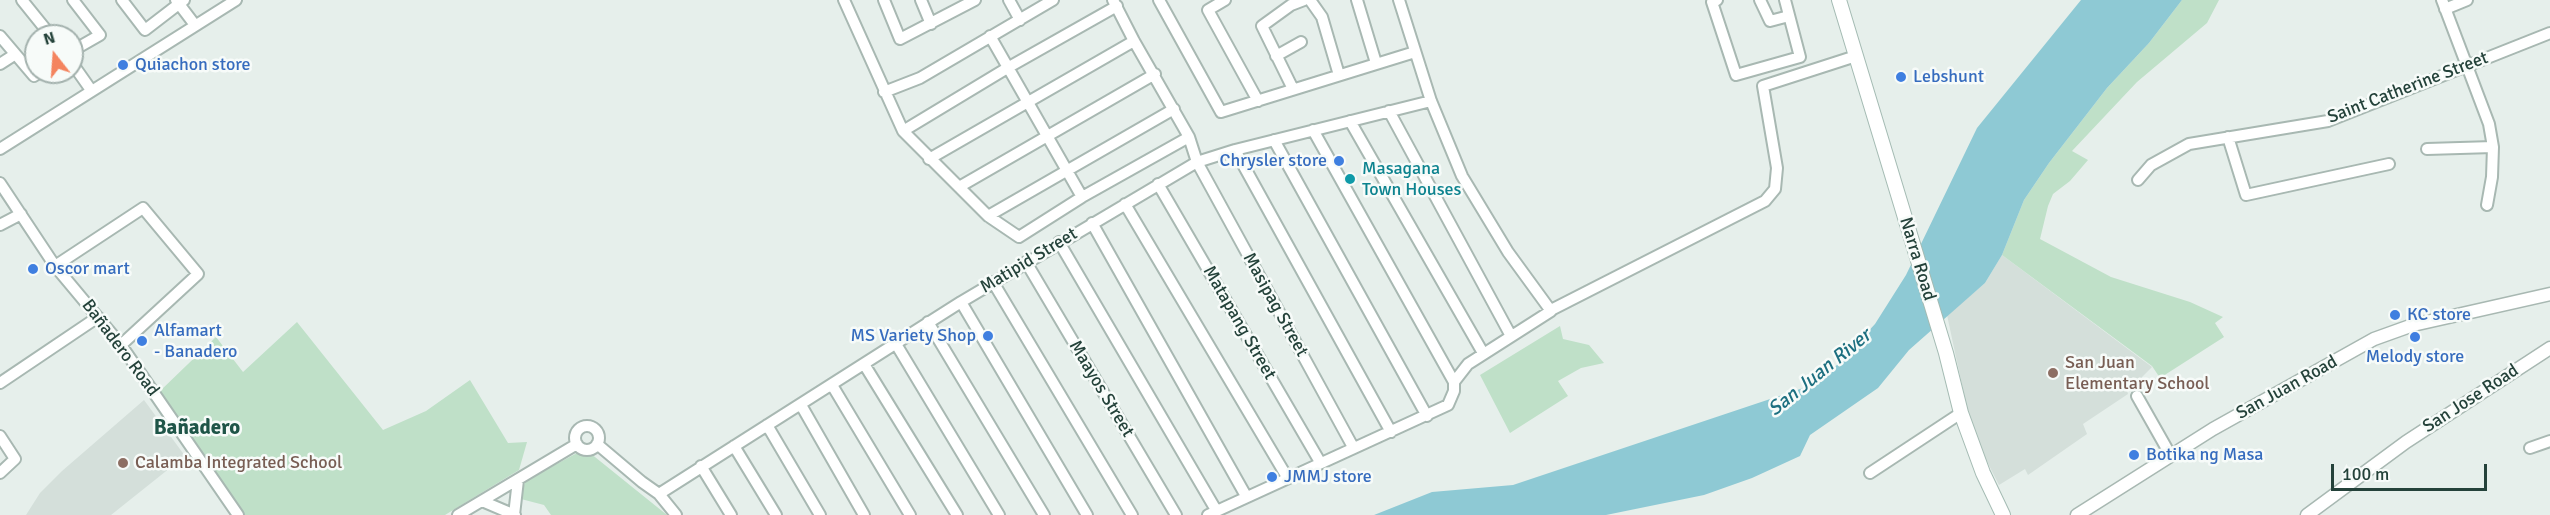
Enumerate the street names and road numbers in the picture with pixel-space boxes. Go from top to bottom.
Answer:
street label: Saint Catherine Street [2325,47,2491,129]
street label: Narra Road [1894,215,1940,303]
street label: Matipid Street [976,224,1082,298]
street label: Masipag Street [1238,249,1312,361]
street label: Matapang Street [1198,262,1280,384]
street label: Bañadero Road [77,295,163,401]
street label: Maayos Street [1064,337,1138,441]
street label: San Juan Road [2233,351,2341,425]
street label: San Jose Road [2419,360,2523,438]

